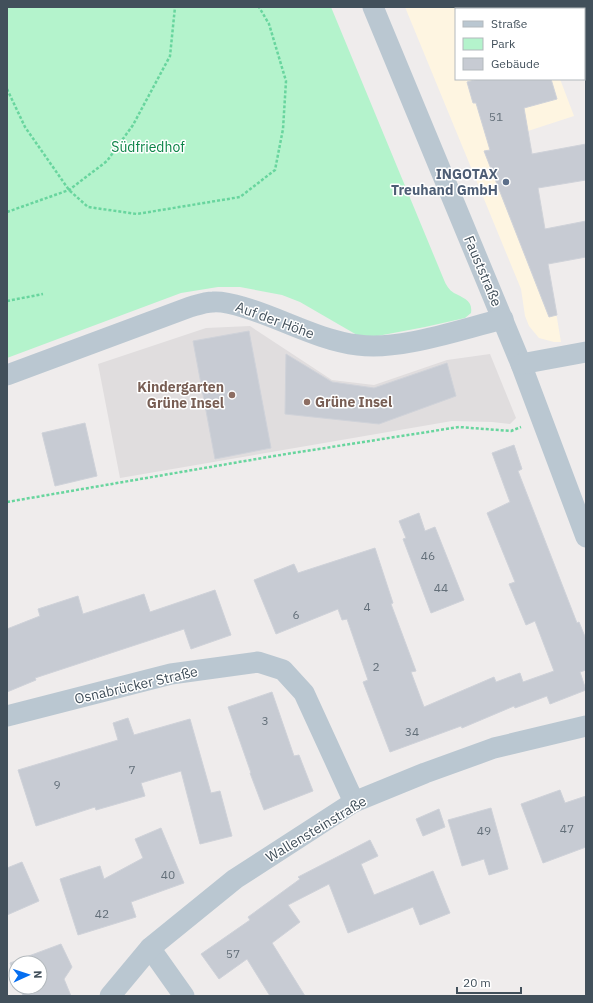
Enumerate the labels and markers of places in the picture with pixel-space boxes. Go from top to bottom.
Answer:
place label: INGOTAX Treuhand GmbH [391,165,499,199]
marker: INGOTAX Treuhand GmbH [501,177,511,187]
place label: Kindergarten Grüne Insel [137,378,224,412]
marker: Kindergarten Grüne Insel [227,390,237,400]
place label: Grüne Insel [315,393,392,411]
marker: Grüne Insel [302,397,312,407]

